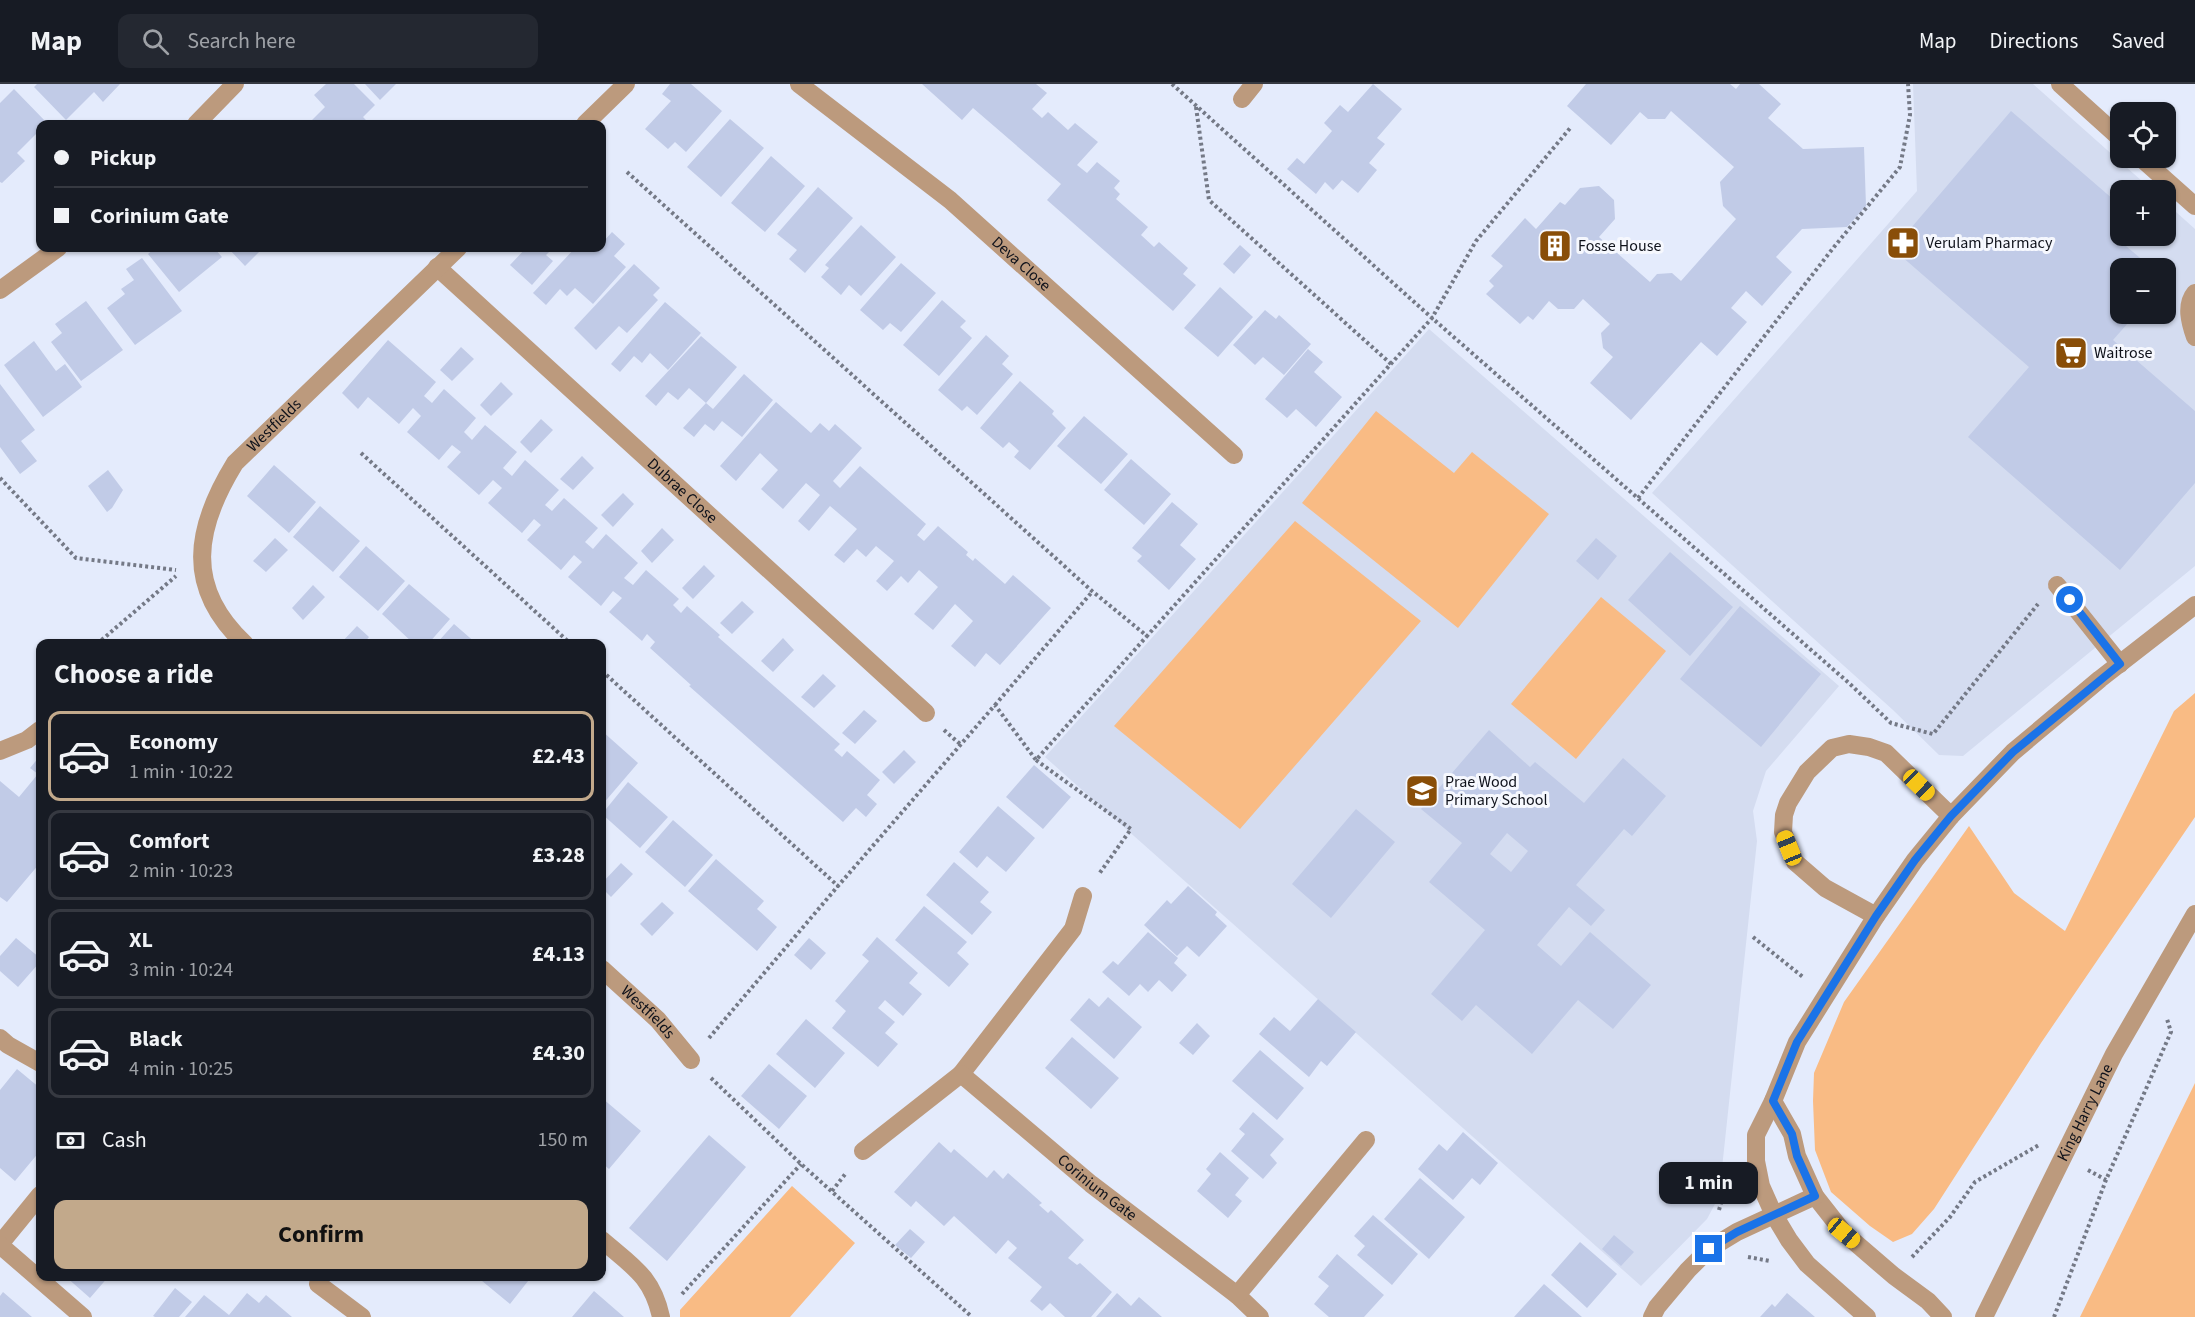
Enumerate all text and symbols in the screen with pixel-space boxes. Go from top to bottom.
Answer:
search box [118,14,538,68]
text: Map [30,21,82,61]
icon: search [139,25,172,58]
text: Search here [187,25,296,57]
text: Map [1919,26,1957,56]
text: Directions [1990,26,2078,56]
text: Saved [2111,26,2165,56]
map controls [2110,102,2176,324]
button: locate [2110,102,2176,168]
text: Pickup [90,142,156,174]
button: + [2110,180,2176,246]
text: Corinium Gate [90,200,229,232]
pharmacy icon: Verulam Pharmacy [1885,225,1921,261]
building icon: Fosse House [1537,228,1573,264]
street label: Deva Close [987,231,1056,296]
place label: Verulam Pharmacy [1926,232,2053,254]
place label: Fosse House [1578,235,1661,257]
button: − [2110,258,2176,324]
supermarket icon: Waitrose [2053,335,2089,371]
place label: Waitrose [2094,342,2152,364]
street label: Westfields [242,393,307,457]
street label: Dubrae Close [642,453,722,529]
route start [2056,586,2083,613]
text: Choose a ride [54,655,214,694]
text: Economy [129,726,218,758]
icon: car [57,729,111,783]
text: £2.43 [532,740,585,772]
text: 1 min · 10:22 [129,758,233,786]
car [1900,766,1938,804]
place label: Prae Wood Primary School [1445,771,1547,811]
school or university icon: Prae Wood Primary School [1404,773,1440,809]
text: Comfort [129,825,210,857]
icon: car [57,828,111,882]
car [1774,828,1804,868]
text: £3.28 [532,839,585,871]
text: 2 min · 10:23 [129,857,233,885]
text: XL [129,924,153,956]
icon: car [57,927,111,981]
text: £4.13 [532,938,585,970]
text: 3 min · 10:24 [129,956,233,984]
street label: Westfields [616,980,680,1044]
text: Black [129,1023,183,1055]
icon: car [57,1026,111,1080]
text: £4.30 [532,1037,585,1069]
text: 4 min · 10:25 [129,1055,233,1083]
street label: King Harry Lane [2052,1060,2119,1165]
icon: cash [54,1124,87,1157]
text: Cash [102,1124,147,1156]
text: 150 m [538,1126,588,1154]
street label: Corinium Gate [1053,1149,1142,1226]
callout: 1 min [1660,1162,1758,1204]
text: 1 min [1684,1169,1733,1197]
button: Confirm [54,1200,588,1269]
car [1824,1215,1864,1251]
route end [1695,1235,1722,1262]

